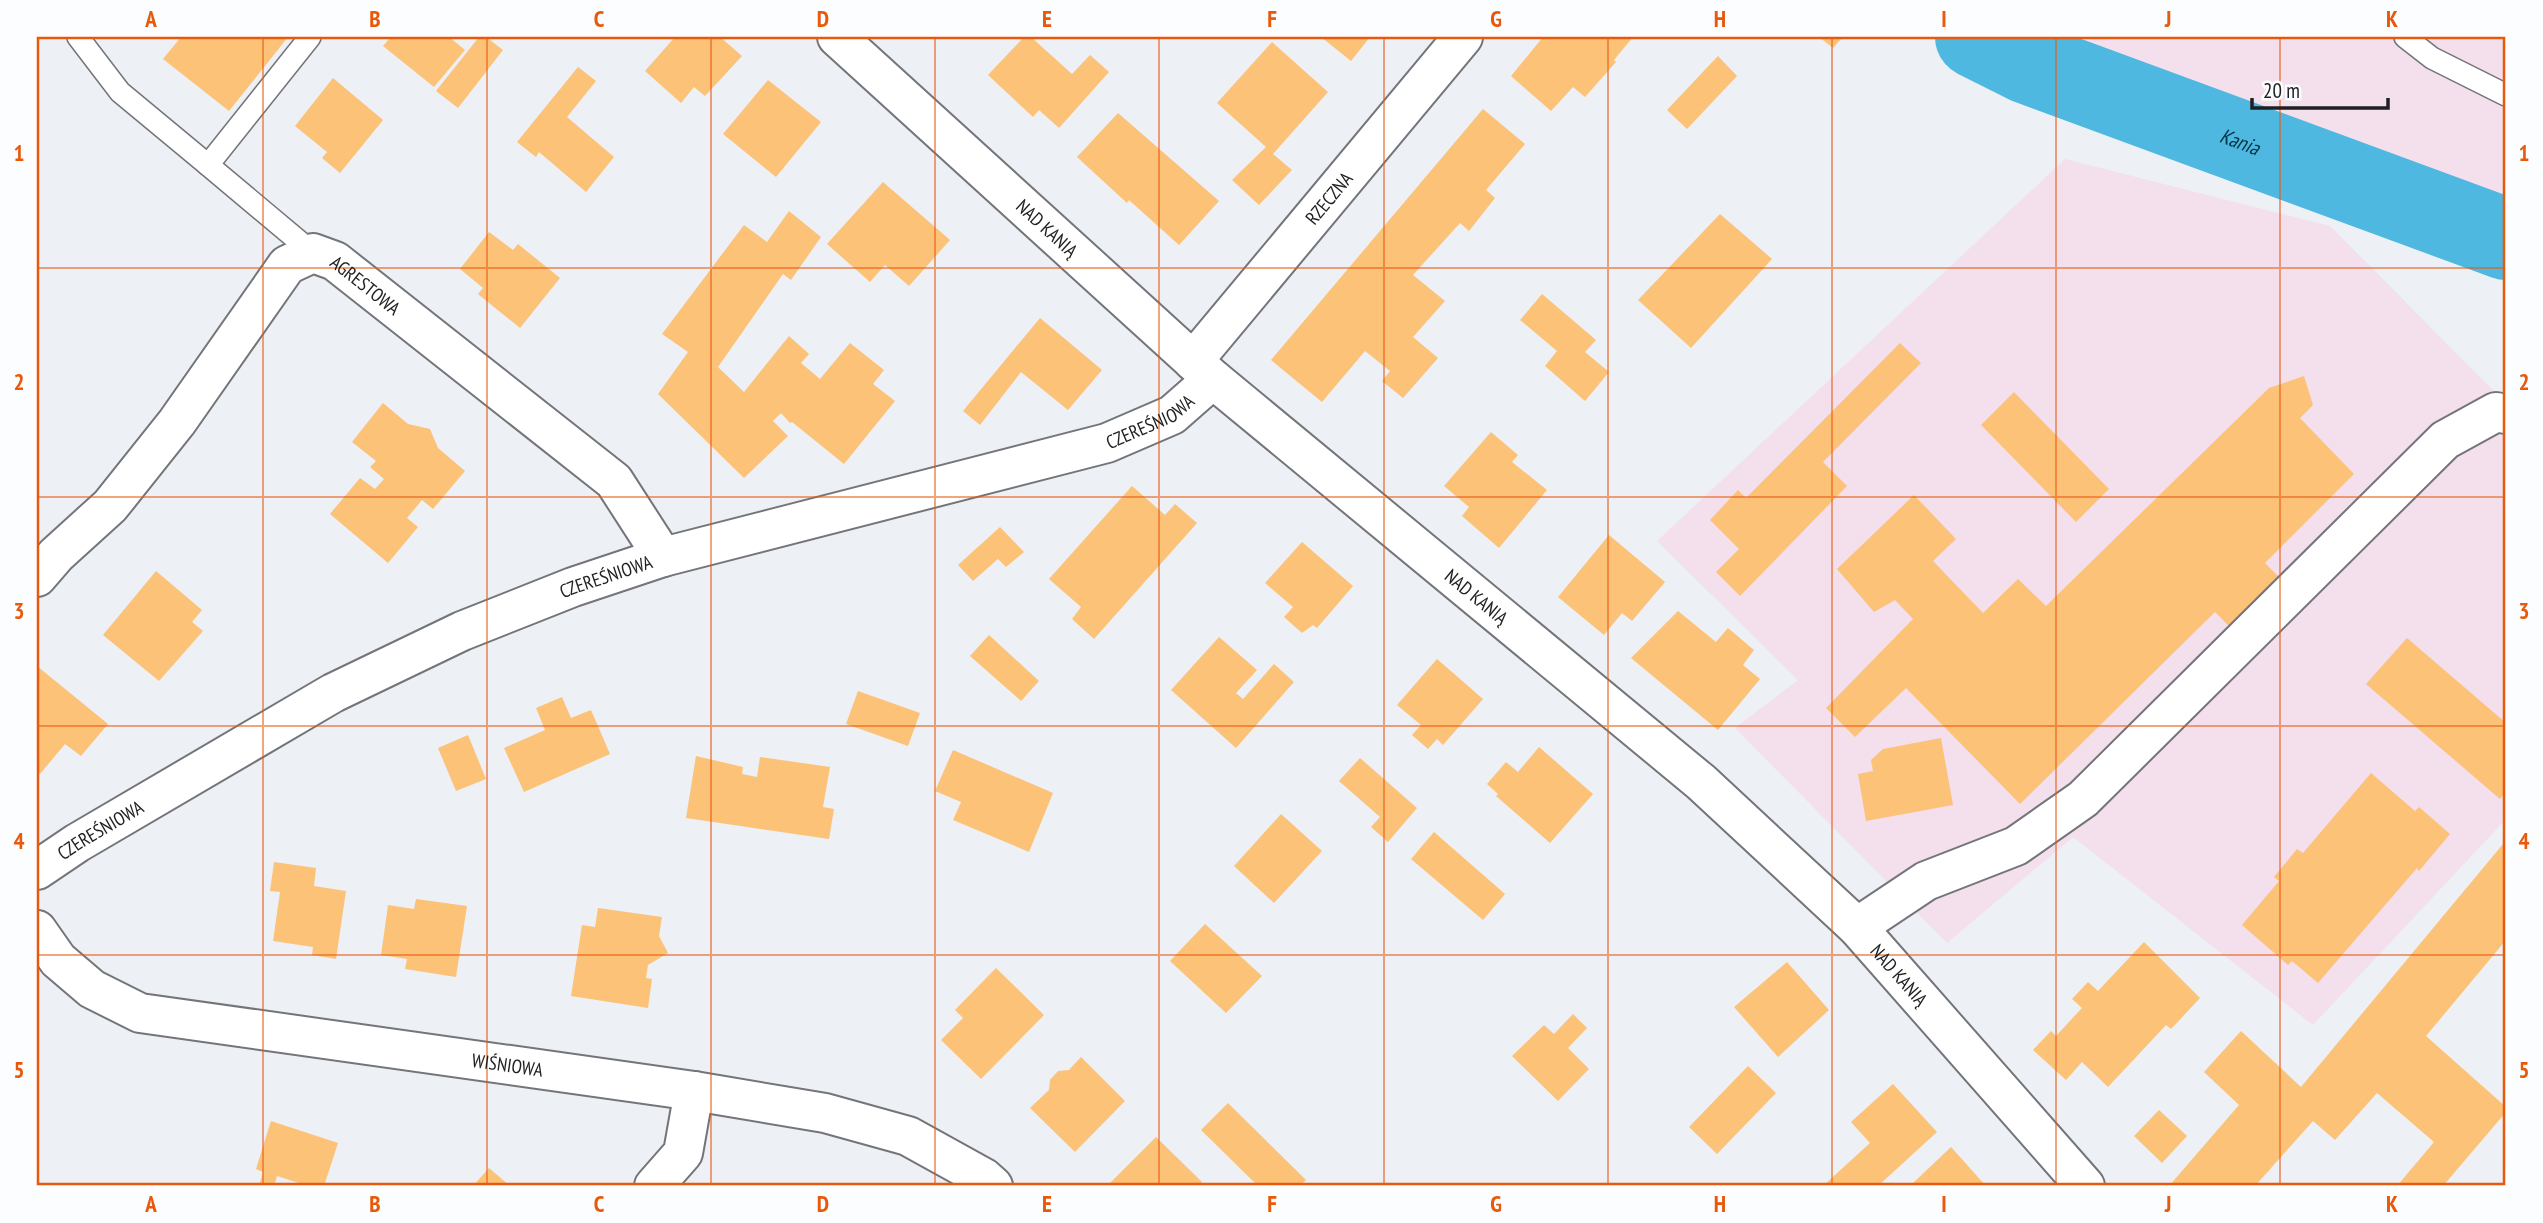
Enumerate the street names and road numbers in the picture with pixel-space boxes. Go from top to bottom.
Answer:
street label: RZECZNA [1300,167,1357,229]
street label: NAD KANIĄ [1011,194,1084,263]
street label: AGRESTOWA [326,250,405,320]
street label: CZEREŚNIOWA [1102,389,1199,454]
street label: CZEREŚNIOWA [556,549,655,603]
street label: NAD KANIĄ [1440,564,1514,630]
street label: CZEREŚNIOWA [53,795,148,865]
street label: NAD KANIĄ [1865,939,1934,1012]
street label: WIŚNIOWA [470,1048,544,1082]

